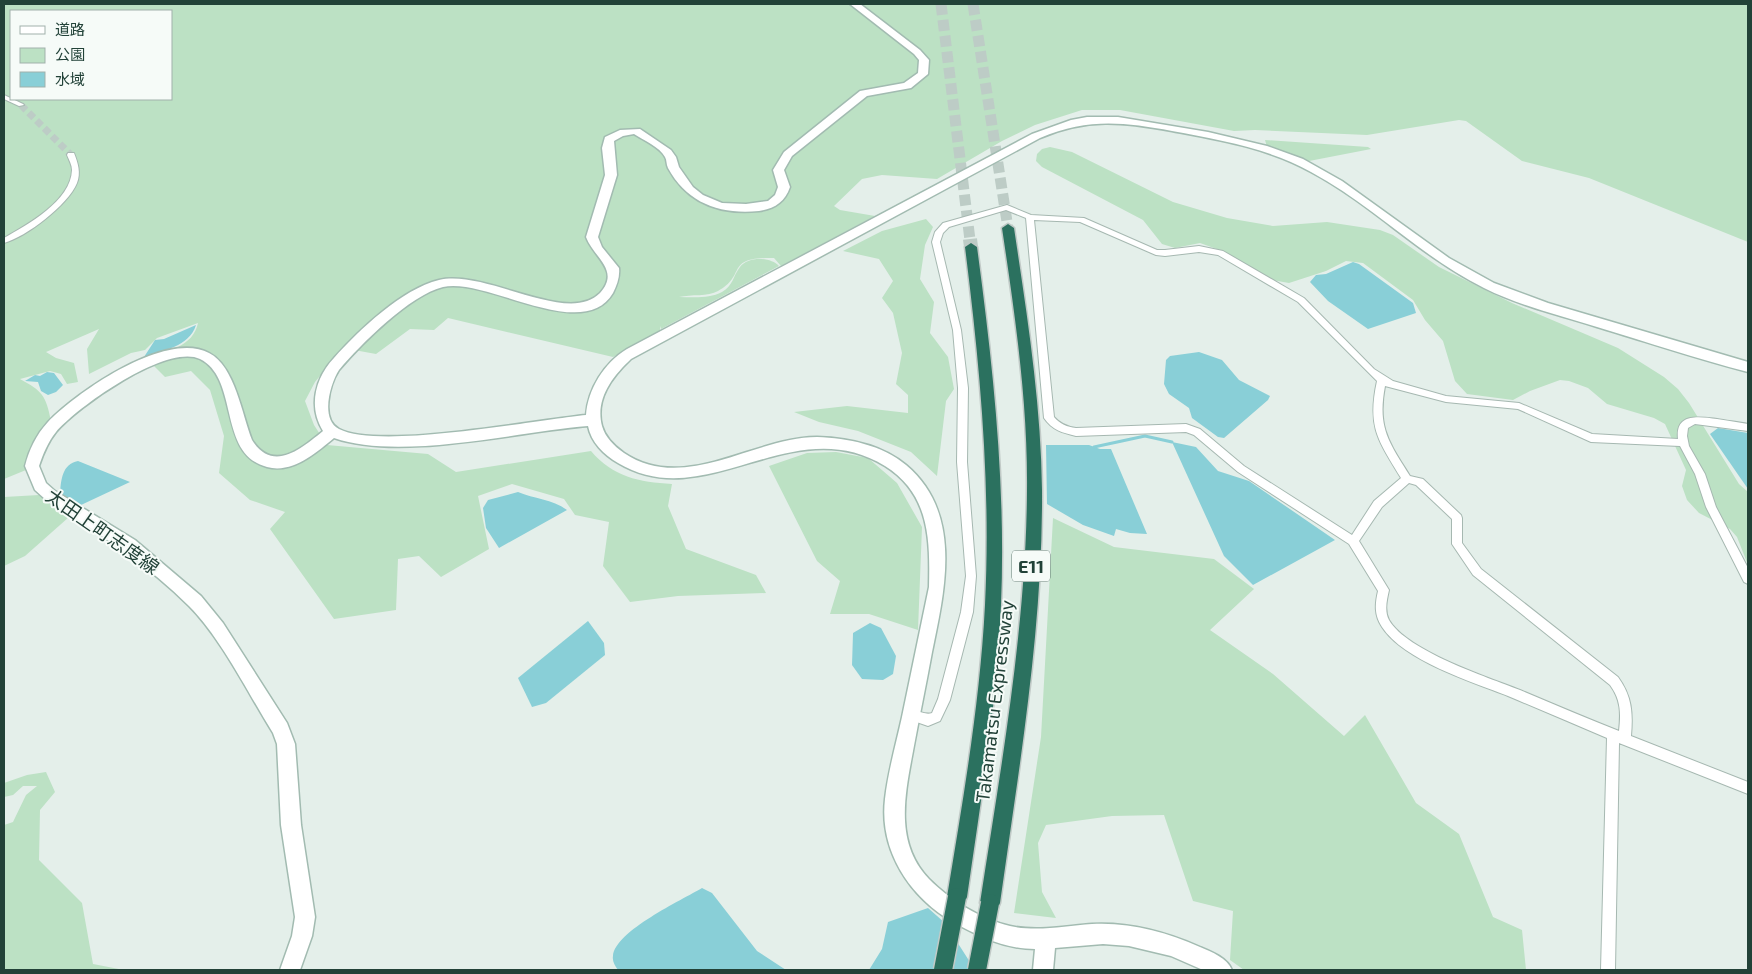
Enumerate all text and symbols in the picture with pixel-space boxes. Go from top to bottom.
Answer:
legend [10,10,172,100]
text: 道路 [55,20,85,38]
text: 公園 [55,45,85,63]
text: 水域 [55,70,85,88]
street label: 太田上町志度線 [42,483,164,579]
road number: E11 [1012,550,1050,582]
street label: Takamatsu Expressway [970,599,1018,803]

